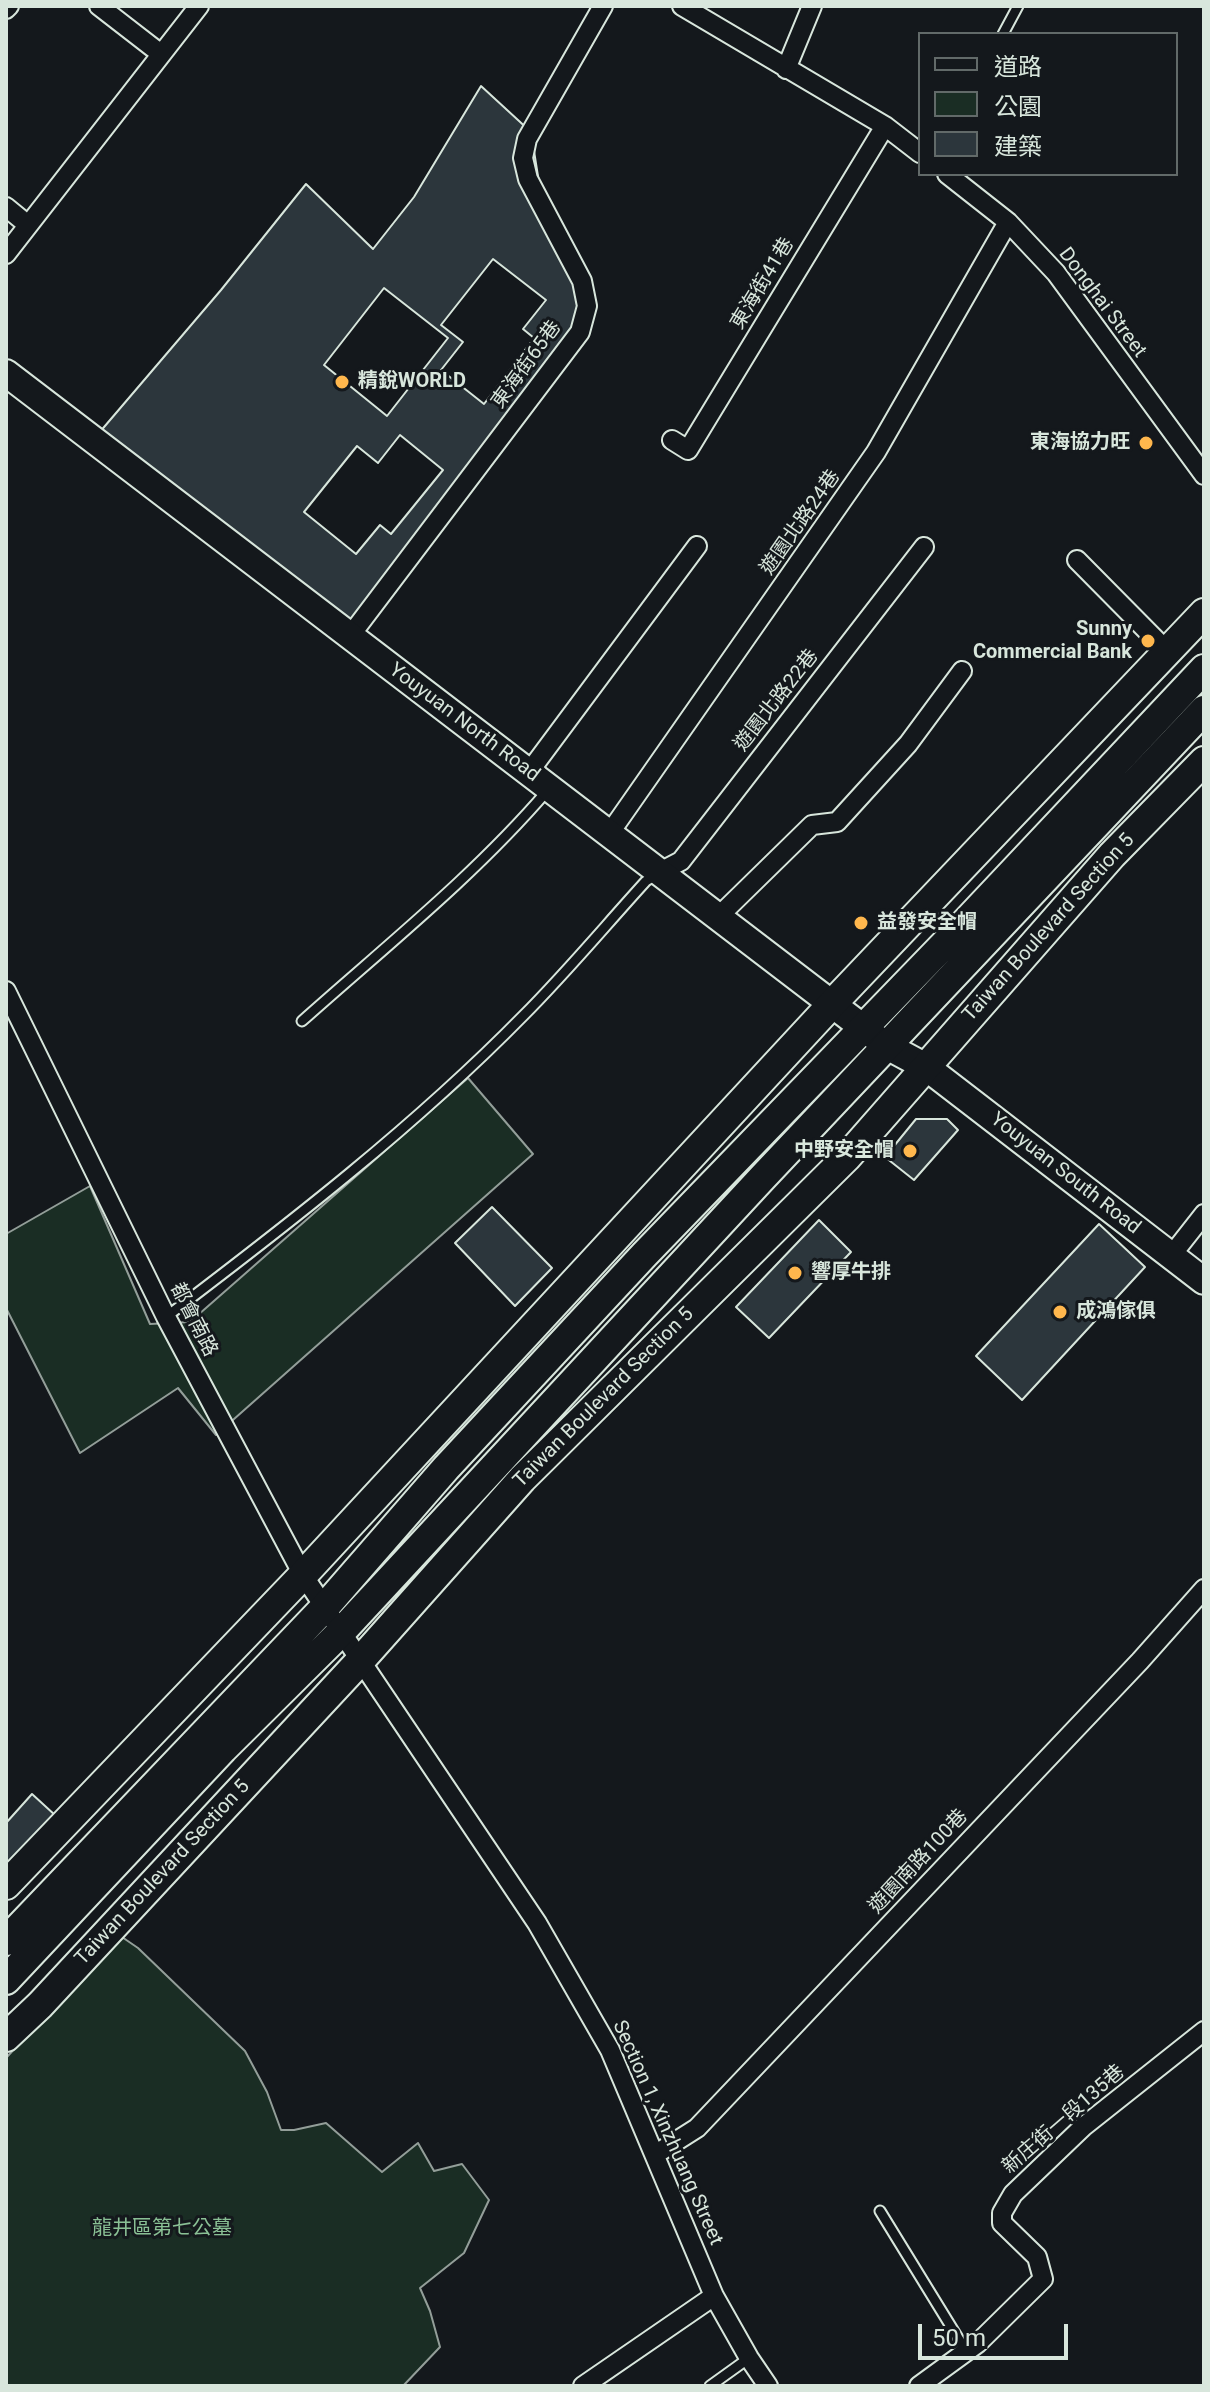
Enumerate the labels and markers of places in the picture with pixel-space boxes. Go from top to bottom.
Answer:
place label: 精銳WORLD [358,370,466,394]
marker: 精銳WORLD [333,373,351,391]
place label: 東海協力旺 [1030,431,1130,455]
marker: 東海協力旺 [1137,434,1155,452]
place label: Sunny Commercial Bank [973,618,1132,665]
marker: Sunny Commercial Bank [1139,632,1157,650]
place label: 益發安全帽 [877,911,977,935]
marker: 益發安全帽 [852,914,870,932]
place label: 中野安全帽 [794,1139,894,1163]
marker: 中野安全帽 [901,1142,919,1160]
place label: 響厚牛排 [811,1261,891,1285]
marker: 響厚牛排 [786,1264,804,1282]
place label: 成鴻傢俱 [1076,1300,1156,1324]
marker: 成鴻傢俱 [1051,1303,1069,1321]

